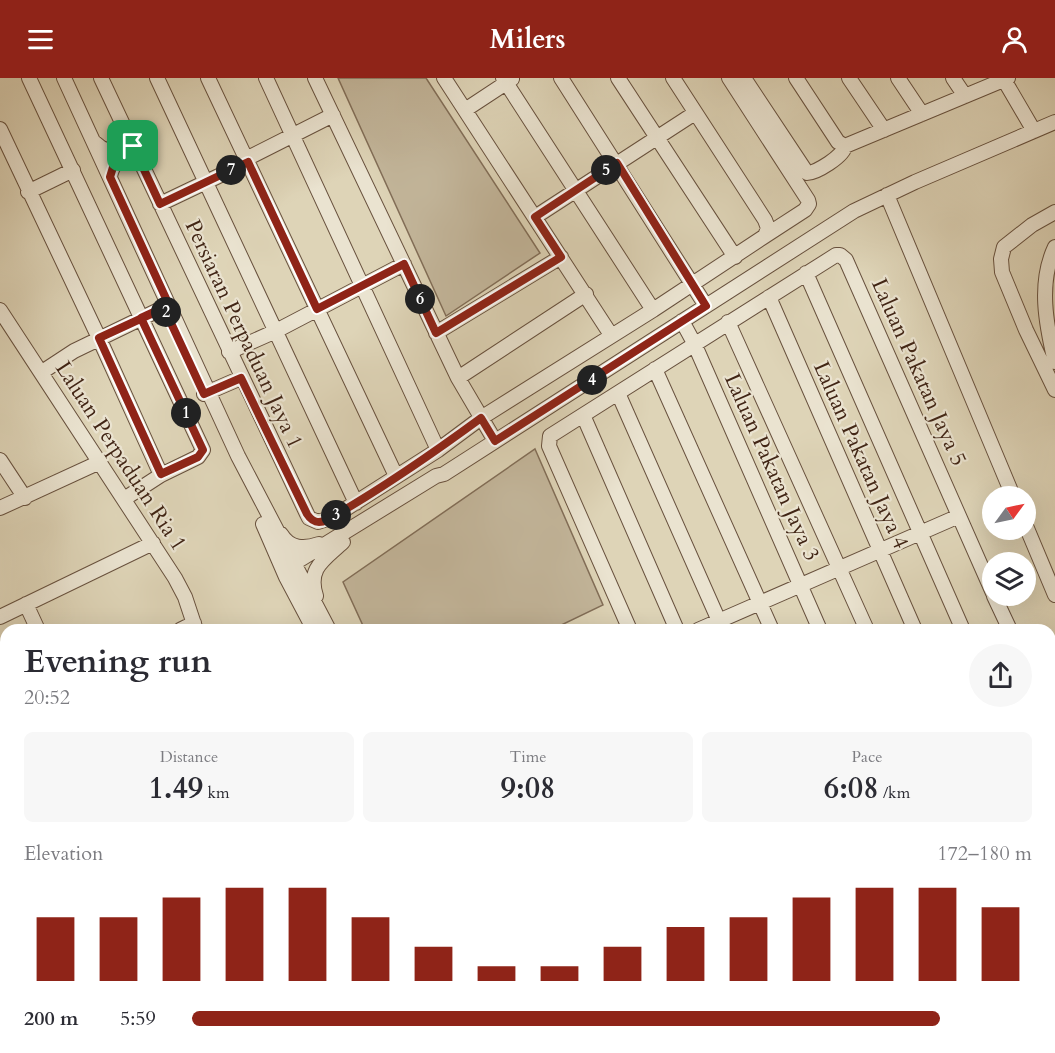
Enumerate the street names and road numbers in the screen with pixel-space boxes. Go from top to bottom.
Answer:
street label: Persiaran Perpaduan Jaya 1 [179,215,309,453]
street label: Laluan Pakatan Jaya 5 [864,273,974,471]
street label: Laluan Perpaduan Ria 1 [48,355,194,557]
street label: Laluan Pakatan Jaya 4 [806,356,916,554]
street label: Laluan Pakatan Jaya 3 [717,368,827,566]

